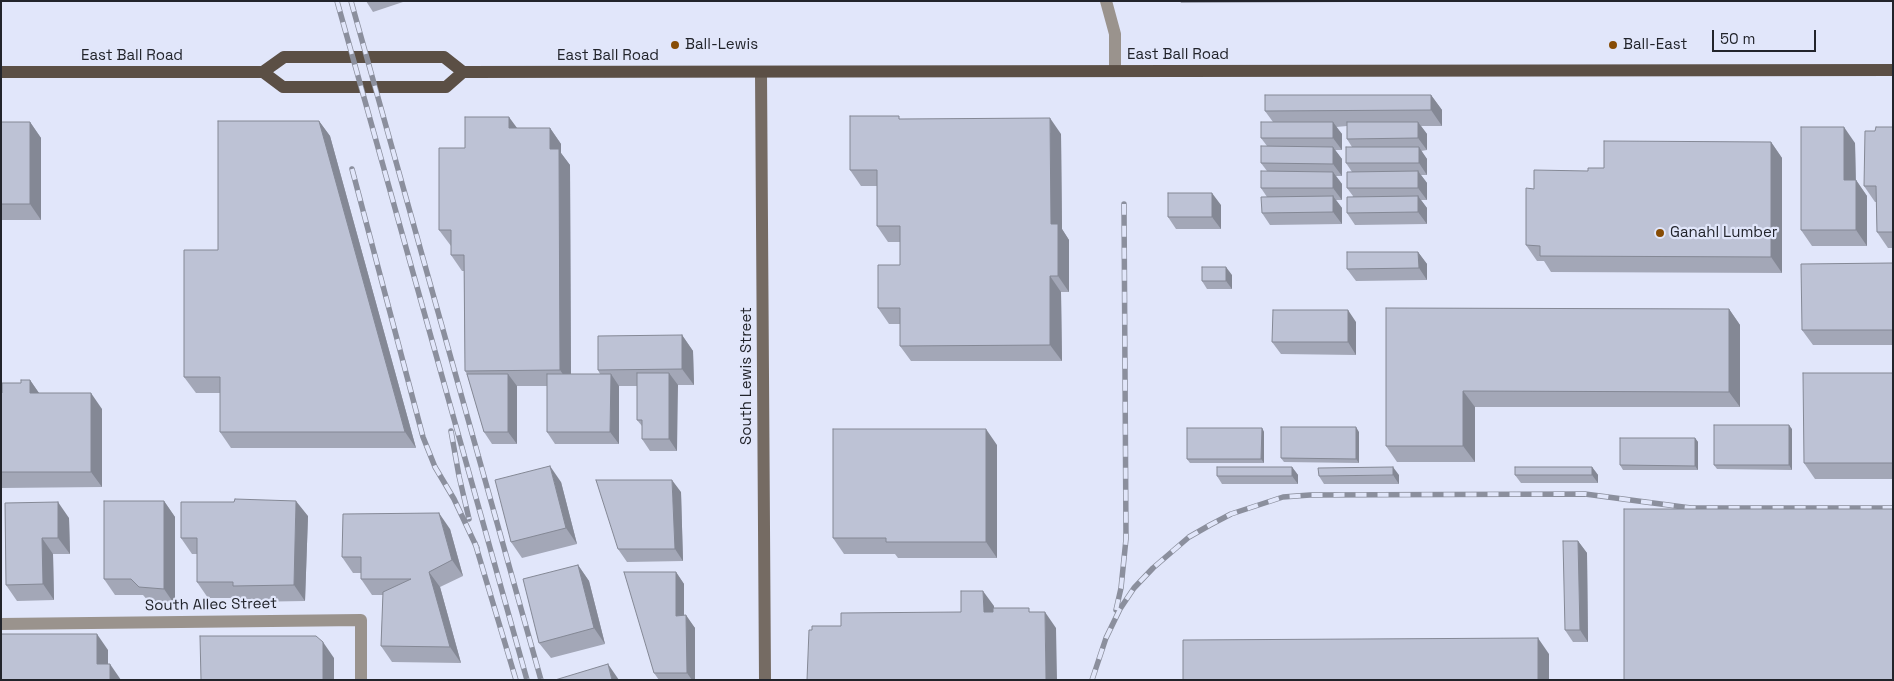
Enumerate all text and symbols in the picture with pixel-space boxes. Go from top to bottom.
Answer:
scale bar [1714,20,1818,52]
text: 50 m [1720,29,1755,48]
place label: Ball-Lewis [685,36,758,54]
place label: Ball-East [1623,36,1687,54]
marker: Ball-Lewis [669,39,681,51]
marker: Ball-East [1607,39,1619,51]
street label: East Ball Road [1127,46,1229,64]
street label: East Ball Road [81,47,183,65]
street label: East Ball Road [557,47,659,65]
place label: Ganahl Lumber [1670,224,1777,242]
marker: Ganahl Lumber [1654,227,1666,239]
street label: South Lewis Street [738,307,756,445]
street label: South Allec Street [145,595,277,615]

